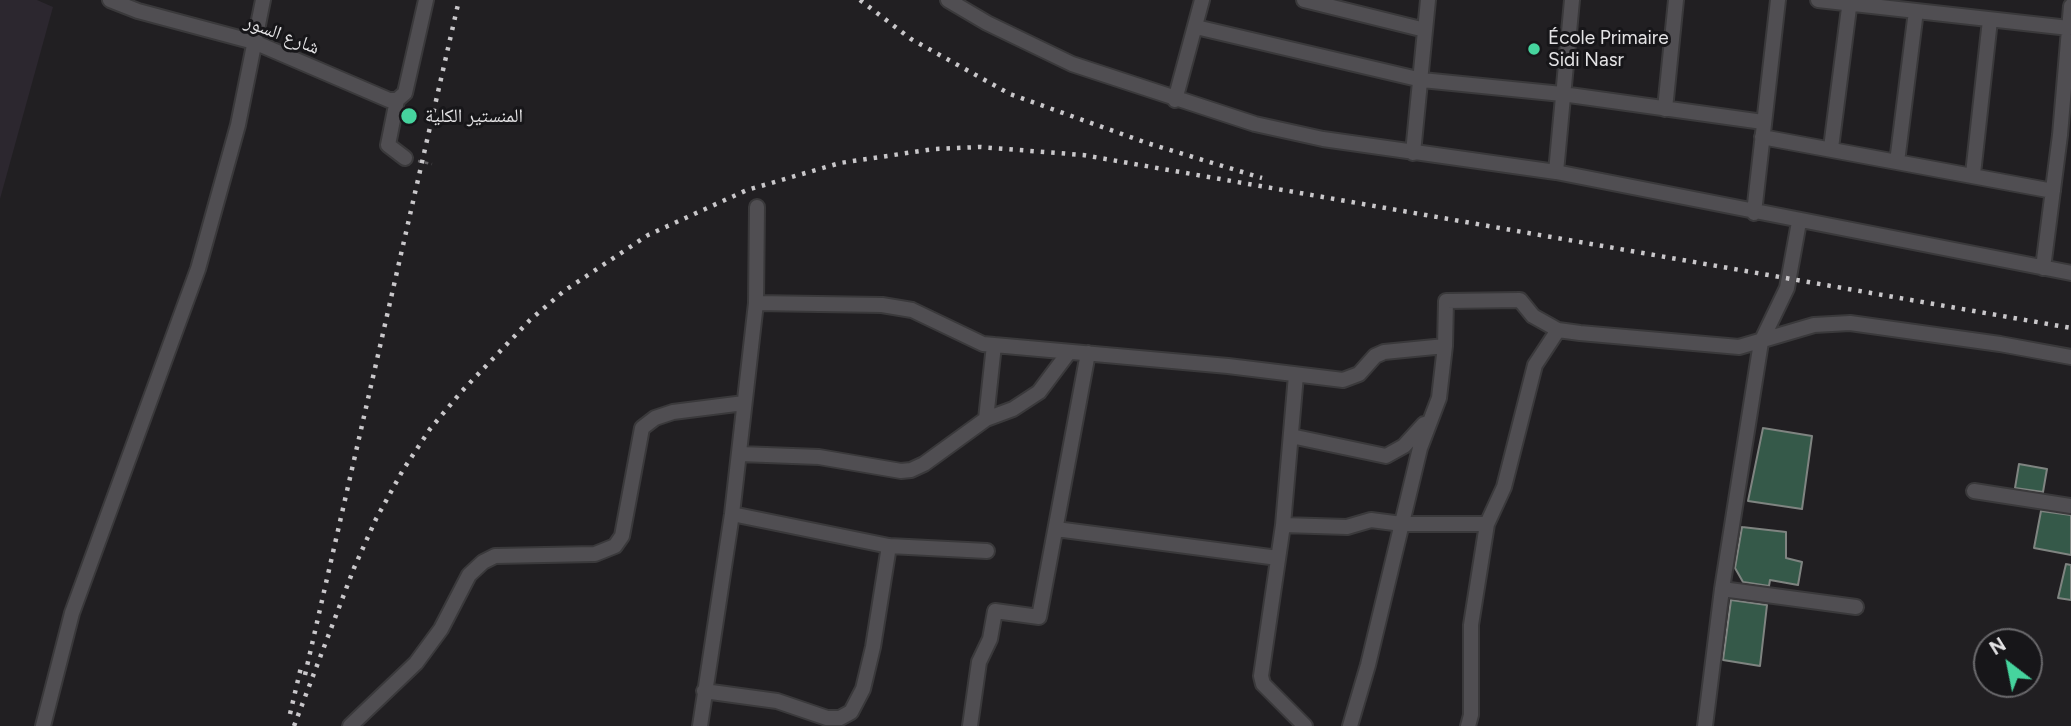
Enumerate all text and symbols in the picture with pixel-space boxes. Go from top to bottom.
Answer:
street label: شارع السور [241,10,323,60]
place label: École Primaire Sidi Nasr [1548,27,1669,71]
marker: École Primaire Sidi Nasr [1526,41,1542,57]
place label: المنستير الكلية [425,105,523,127]
marker: المنستير الكلية [399,106,419,126]
north arrow [1973,628,2043,698]
text: N [1985,633,2010,660]

